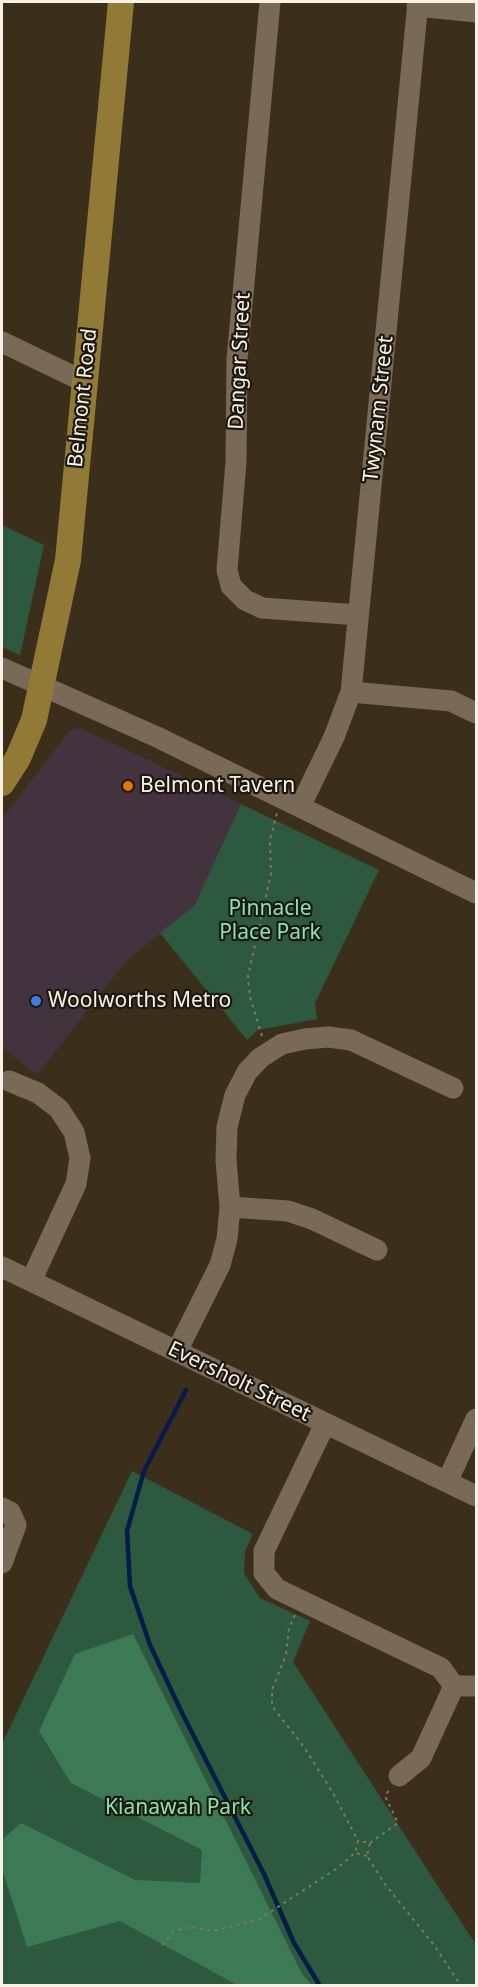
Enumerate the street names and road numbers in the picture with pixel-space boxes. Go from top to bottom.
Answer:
street label: Dangar Street [224,292,256,430]
street label: Belmont Road [63,327,103,469]
street label: Twynam Street [359,335,399,483]
street label: Eversholt Street [164,1337,314,1427]

